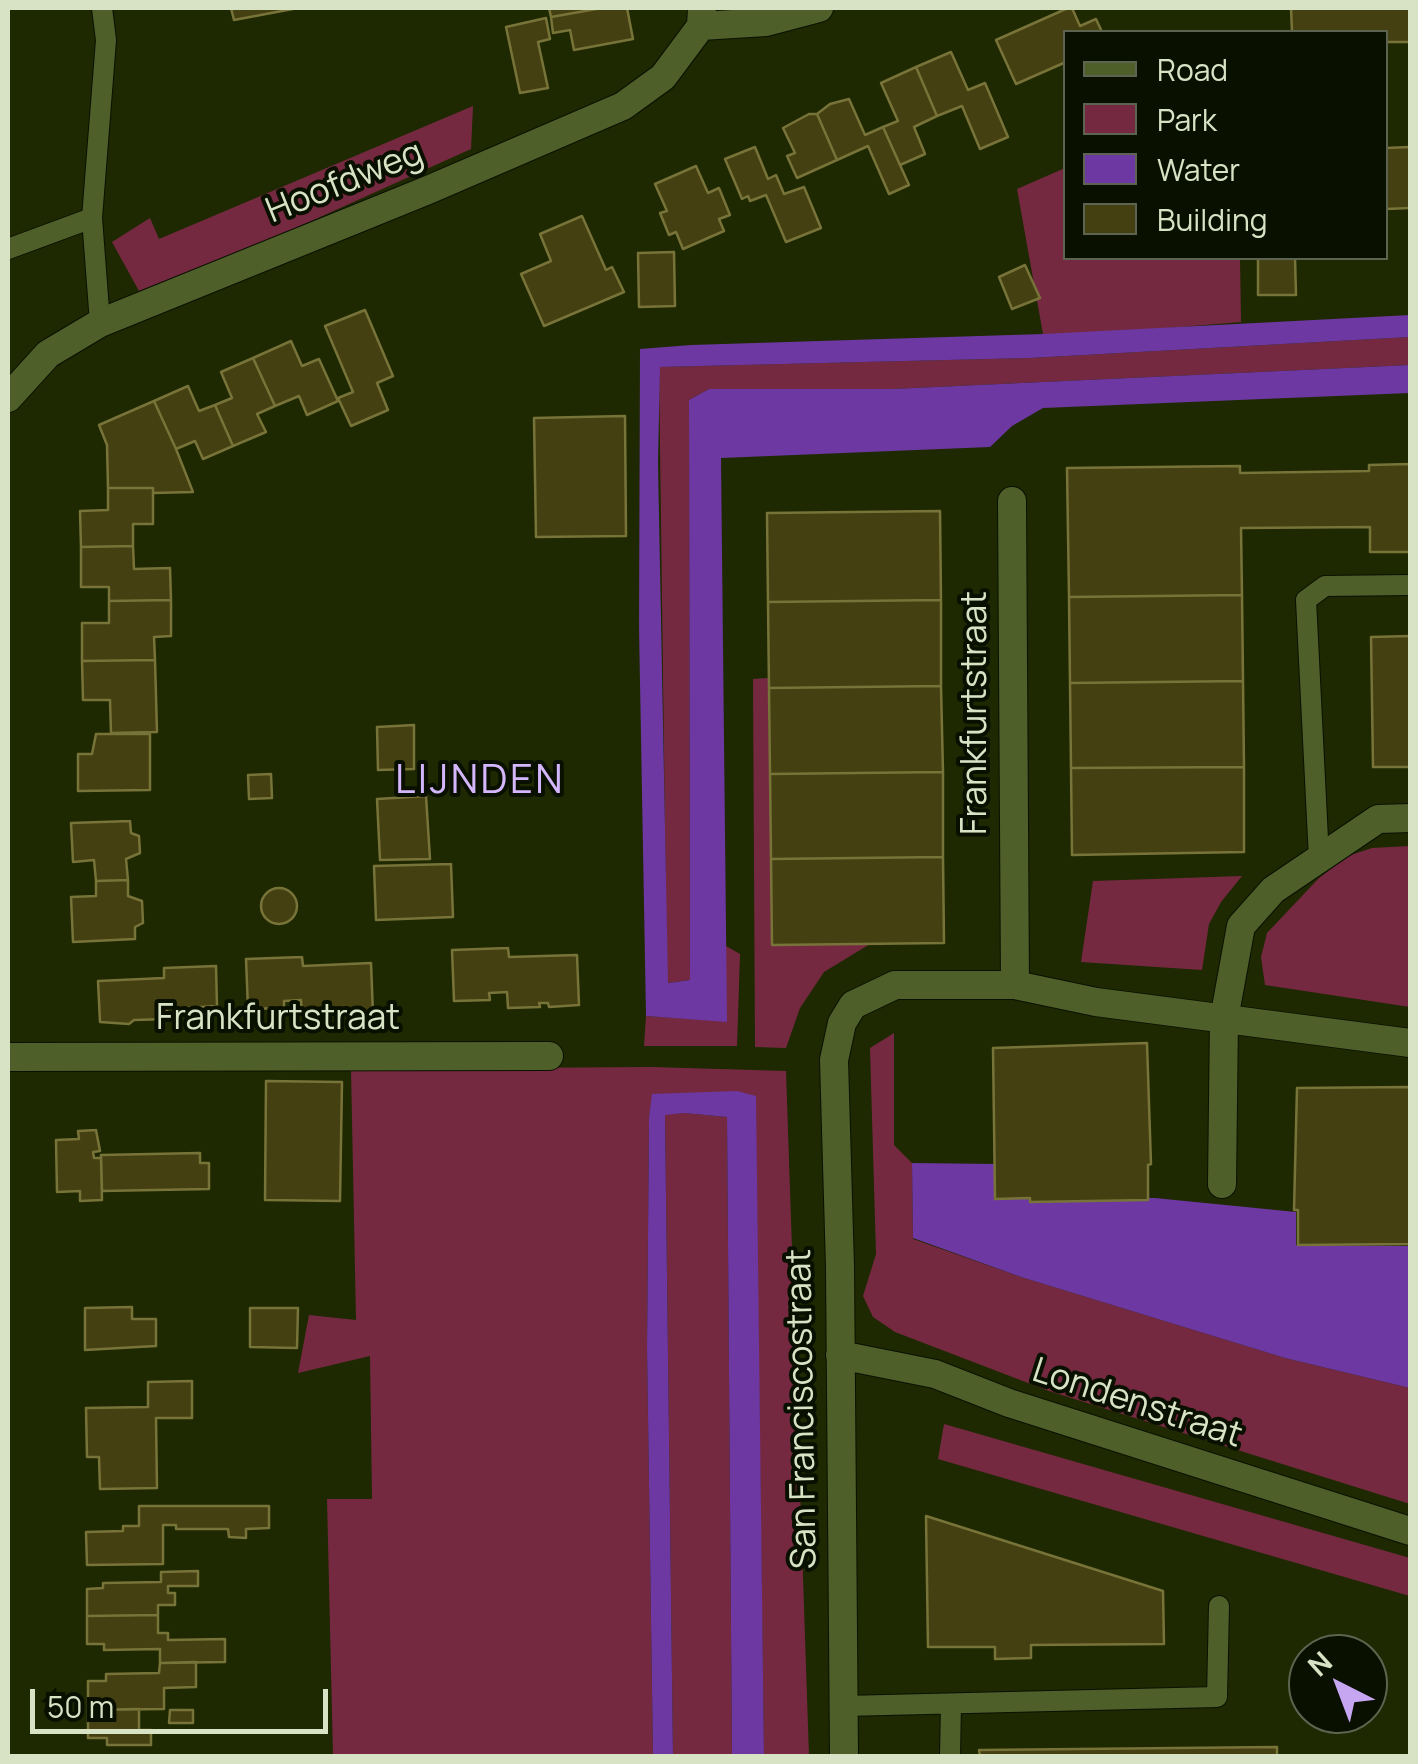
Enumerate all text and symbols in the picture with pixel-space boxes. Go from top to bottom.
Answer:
legend [1063,30,1388,260]
text: Road [1157,49,1228,90]
text: Park [1157,99,1217,140]
street label: Hoofdweg [261,133,429,233]
text: Water [1157,149,1240,190]
text: Building [1157,199,1268,240]
street label: Frankfurtstraat [955,591,997,835]
district label: LIJNDEN [395,758,565,806]
street label: Frankfurtstraat [156,998,400,1040]
street label: San Franciscostraat [779,1248,827,1570]
street label: Londenstraat [1027,1350,1247,1458]
north arrow [1288,1634,1388,1734]
text: N [1299,1642,1339,1684]
scale bar [35,1669,332,1731]
text: 50 m [47,1686,114,1727]

